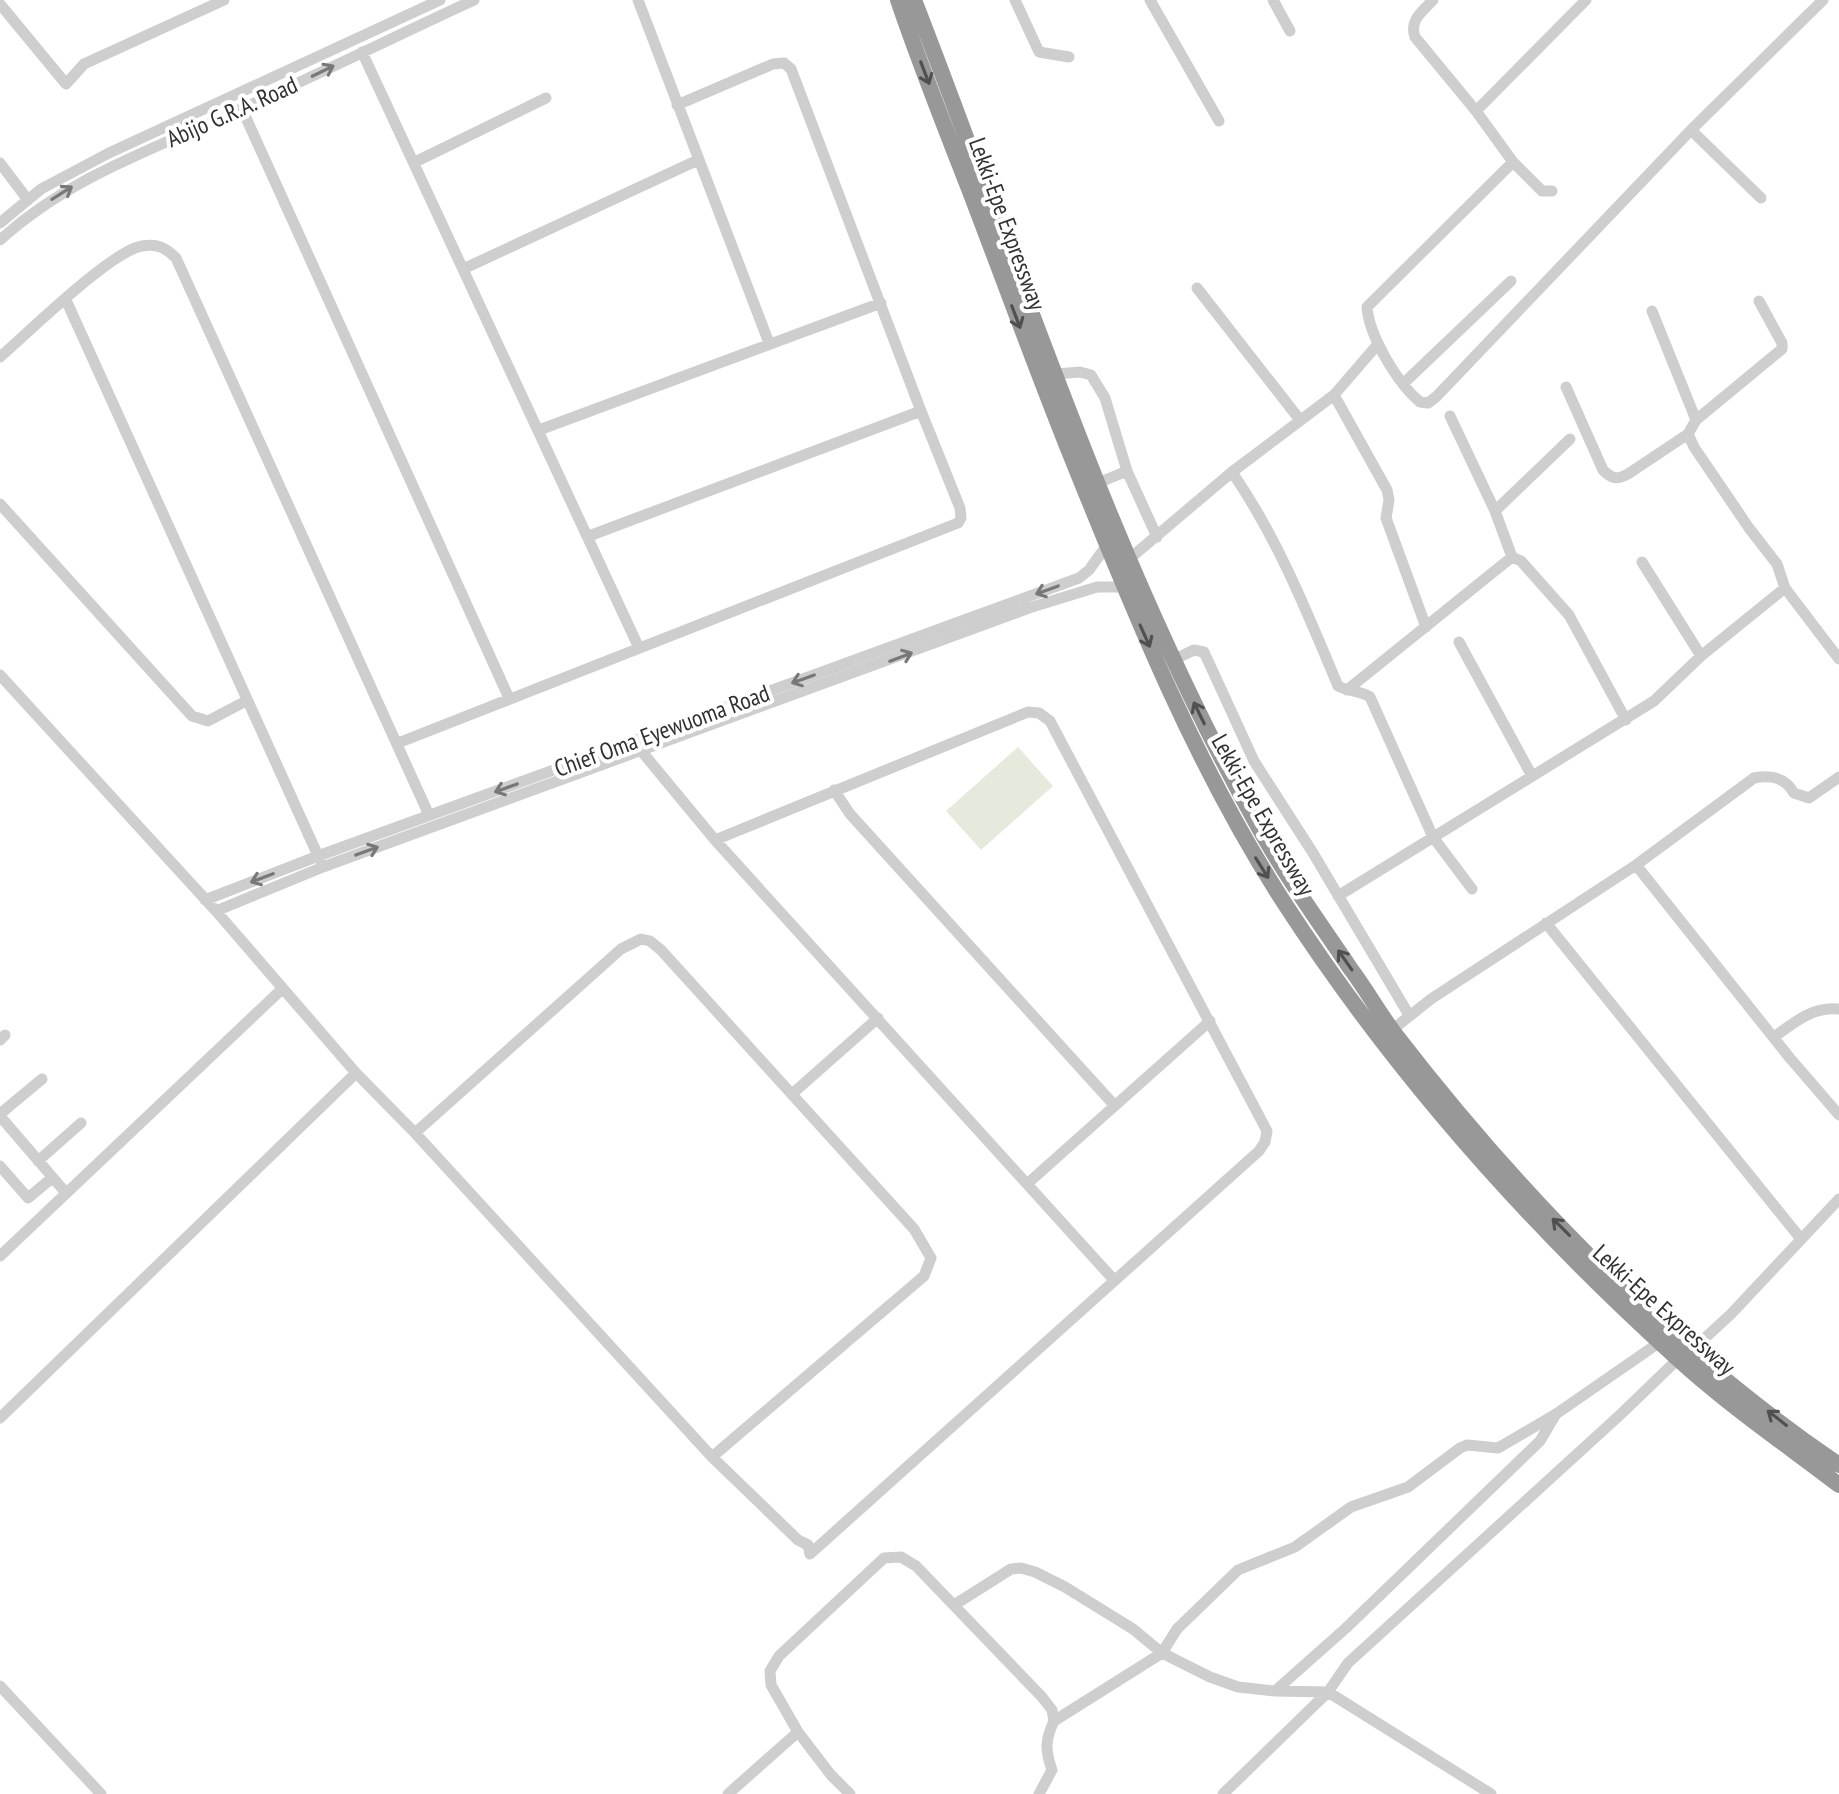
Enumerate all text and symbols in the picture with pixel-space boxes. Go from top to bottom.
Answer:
one-way arrow [919,61,933,85]
one-way arrow [310,63,334,78]
street label: Abijo G.R.A. Road [162,69,302,154]
street label: Lekki-Epe Expressway [962,133,1053,314]
one-way arrow [50,184,73,200]
one-way arrow [1010,304,1024,329]
one-way arrow [1035,583,1060,598]
one-way arrow [1139,623,1154,647]
one-way arrow [888,649,913,663]
one-way arrow [791,673,816,687]
street label: Chief Oma Eyewuoma Road [550,677,774,784]
one-way arrow [1191,701,1206,725]
street label: Lekki-Epe Expressway [1205,728,1322,901]
one-way arrow [494,781,519,796]
one-way arrow [354,843,379,858]
one-way arrow [1254,856,1271,878]
one-way arrow [250,872,275,886]
one-way arrow [1337,950,1353,972]
one-way arrow [1552,1217,1571,1237]
street label: Lekki-Epe Expressway [1587,1237,1742,1382]
one-way arrow [1767,1409,1788,1427]

